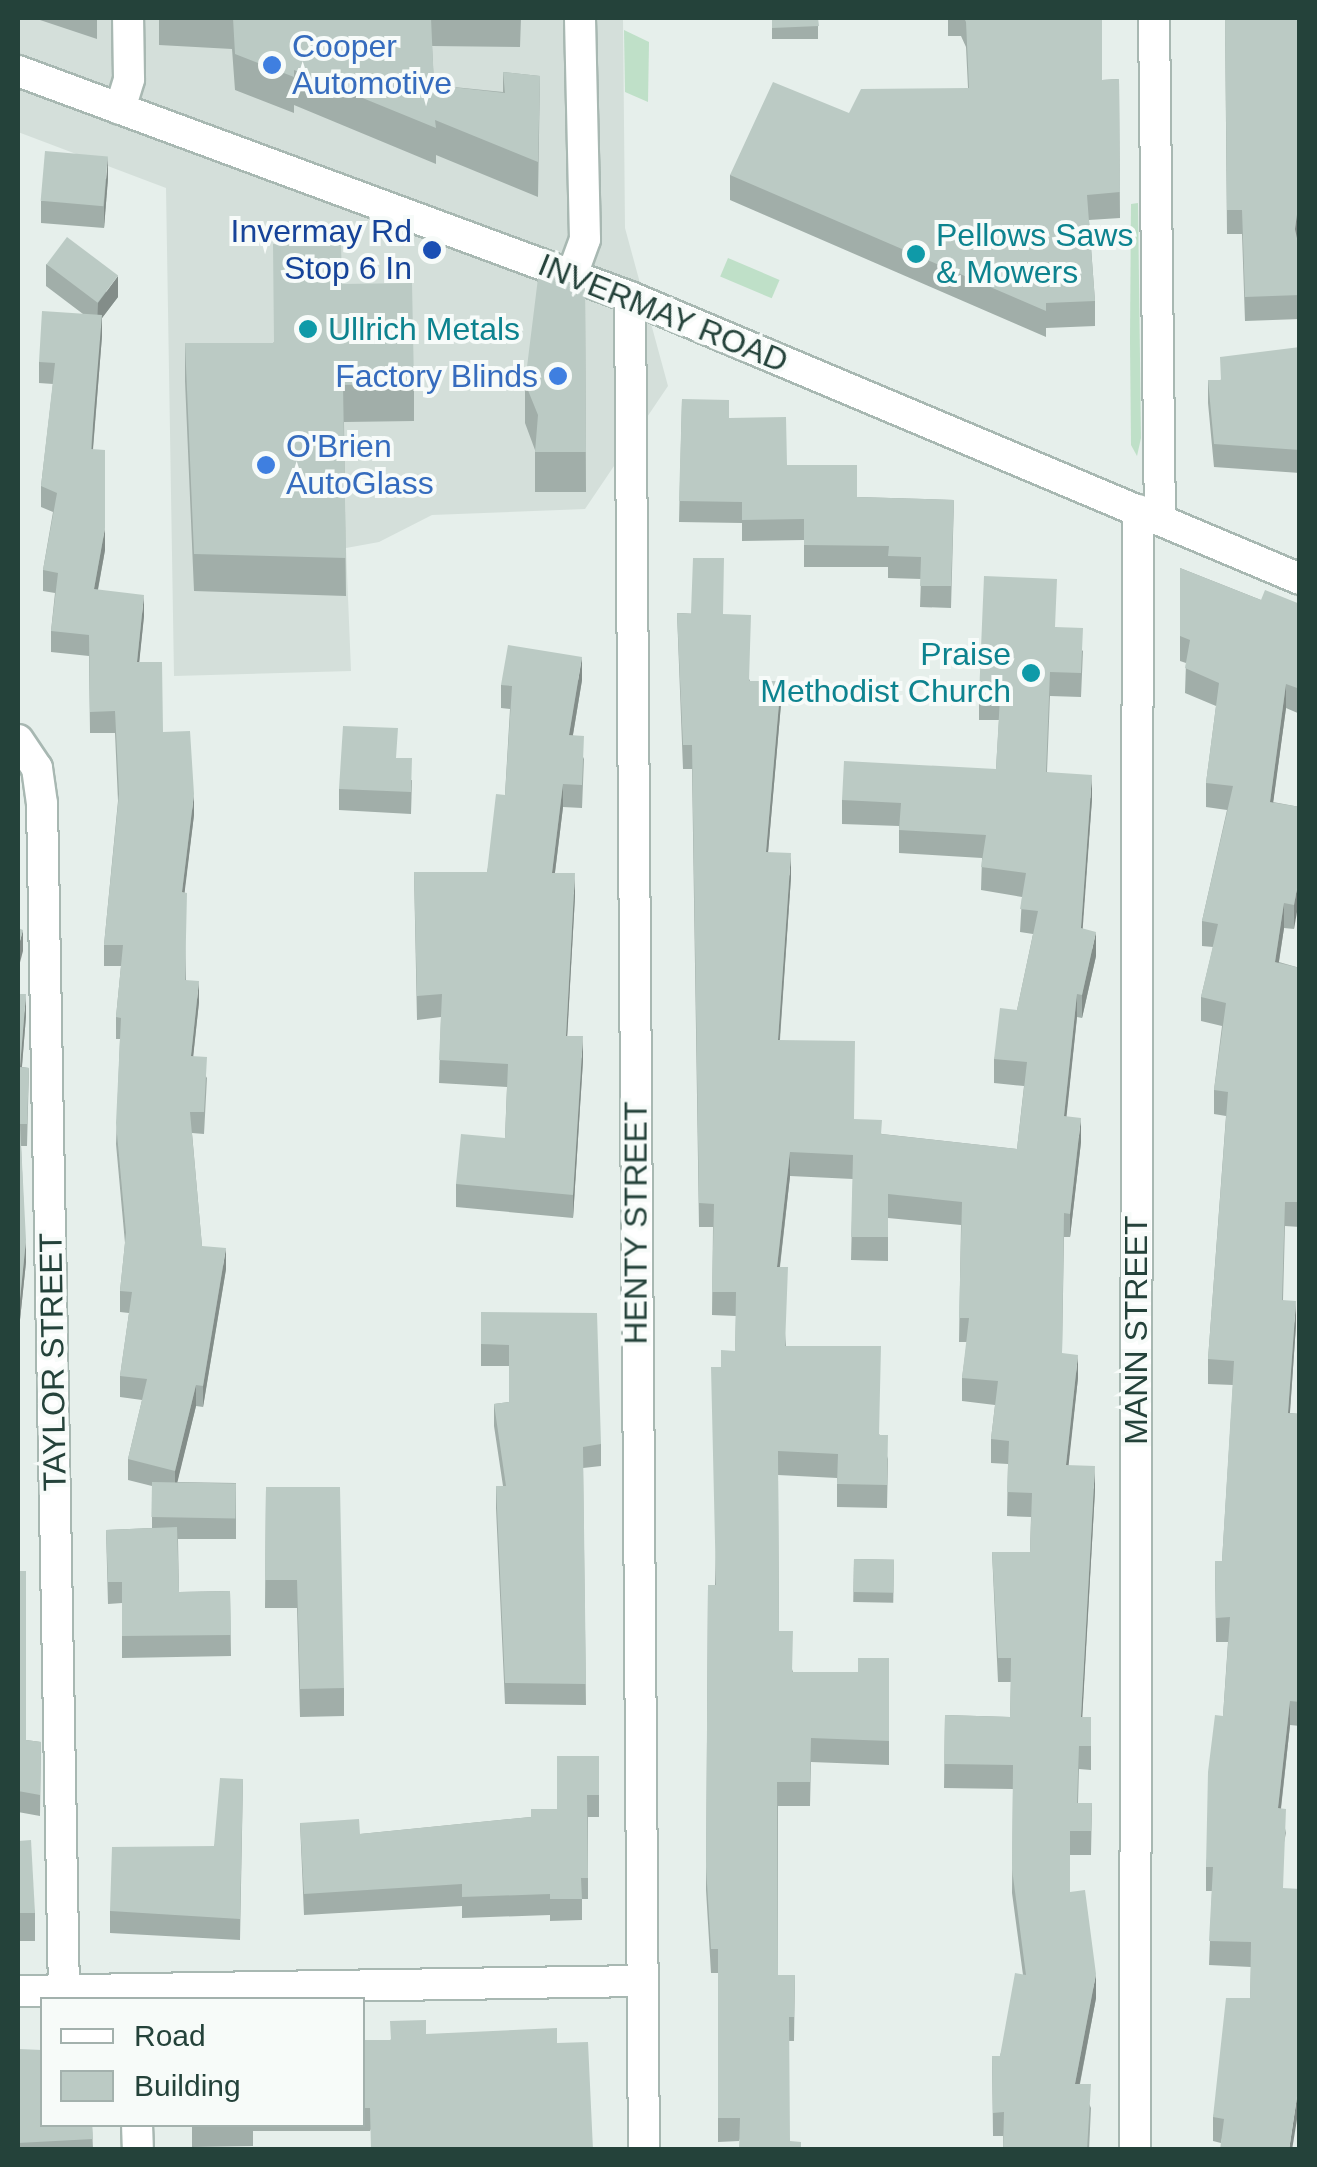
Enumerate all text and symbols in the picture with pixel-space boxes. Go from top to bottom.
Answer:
place label: Cooper Automotive [292,28,452,103]
marker: Cooper Automotive [261,54,283,76]
place label: Invermay Rd Stop 6 In [231,213,412,288]
place label: Pellows Saws & Mowers [936,217,1133,292]
marker: Invermay Rd Stop 6 In [421,239,443,261]
marker: Pellows Saws & Mowers [905,243,927,265]
street label: INVERMAY ROAD [532,245,794,381]
place label: Ullrich Metals [328,310,520,348]
marker: Ullrich Metals [297,318,319,340]
place label: Factory Blinds [335,357,538,395]
marker: Factory Blinds [547,365,569,387]
place label: O'Brien AutoGlass [286,428,434,503]
marker: O'Brien AutoGlass [255,454,277,476]
place label: Praise Methodist Church [760,636,1011,711]
marker: Praise Methodist Church [1020,662,1042,684]
street label: HENTY STREET [617,1101,655,1345]
street label: MANN STREET [1117,1215,1155,1445]
street label: TAYLOR STREET [32,1232,74,1492]
legend [40,1997,365,2127]
text: Road [134,2019,206,2052]
text: Building [134,2069,241,2102]

